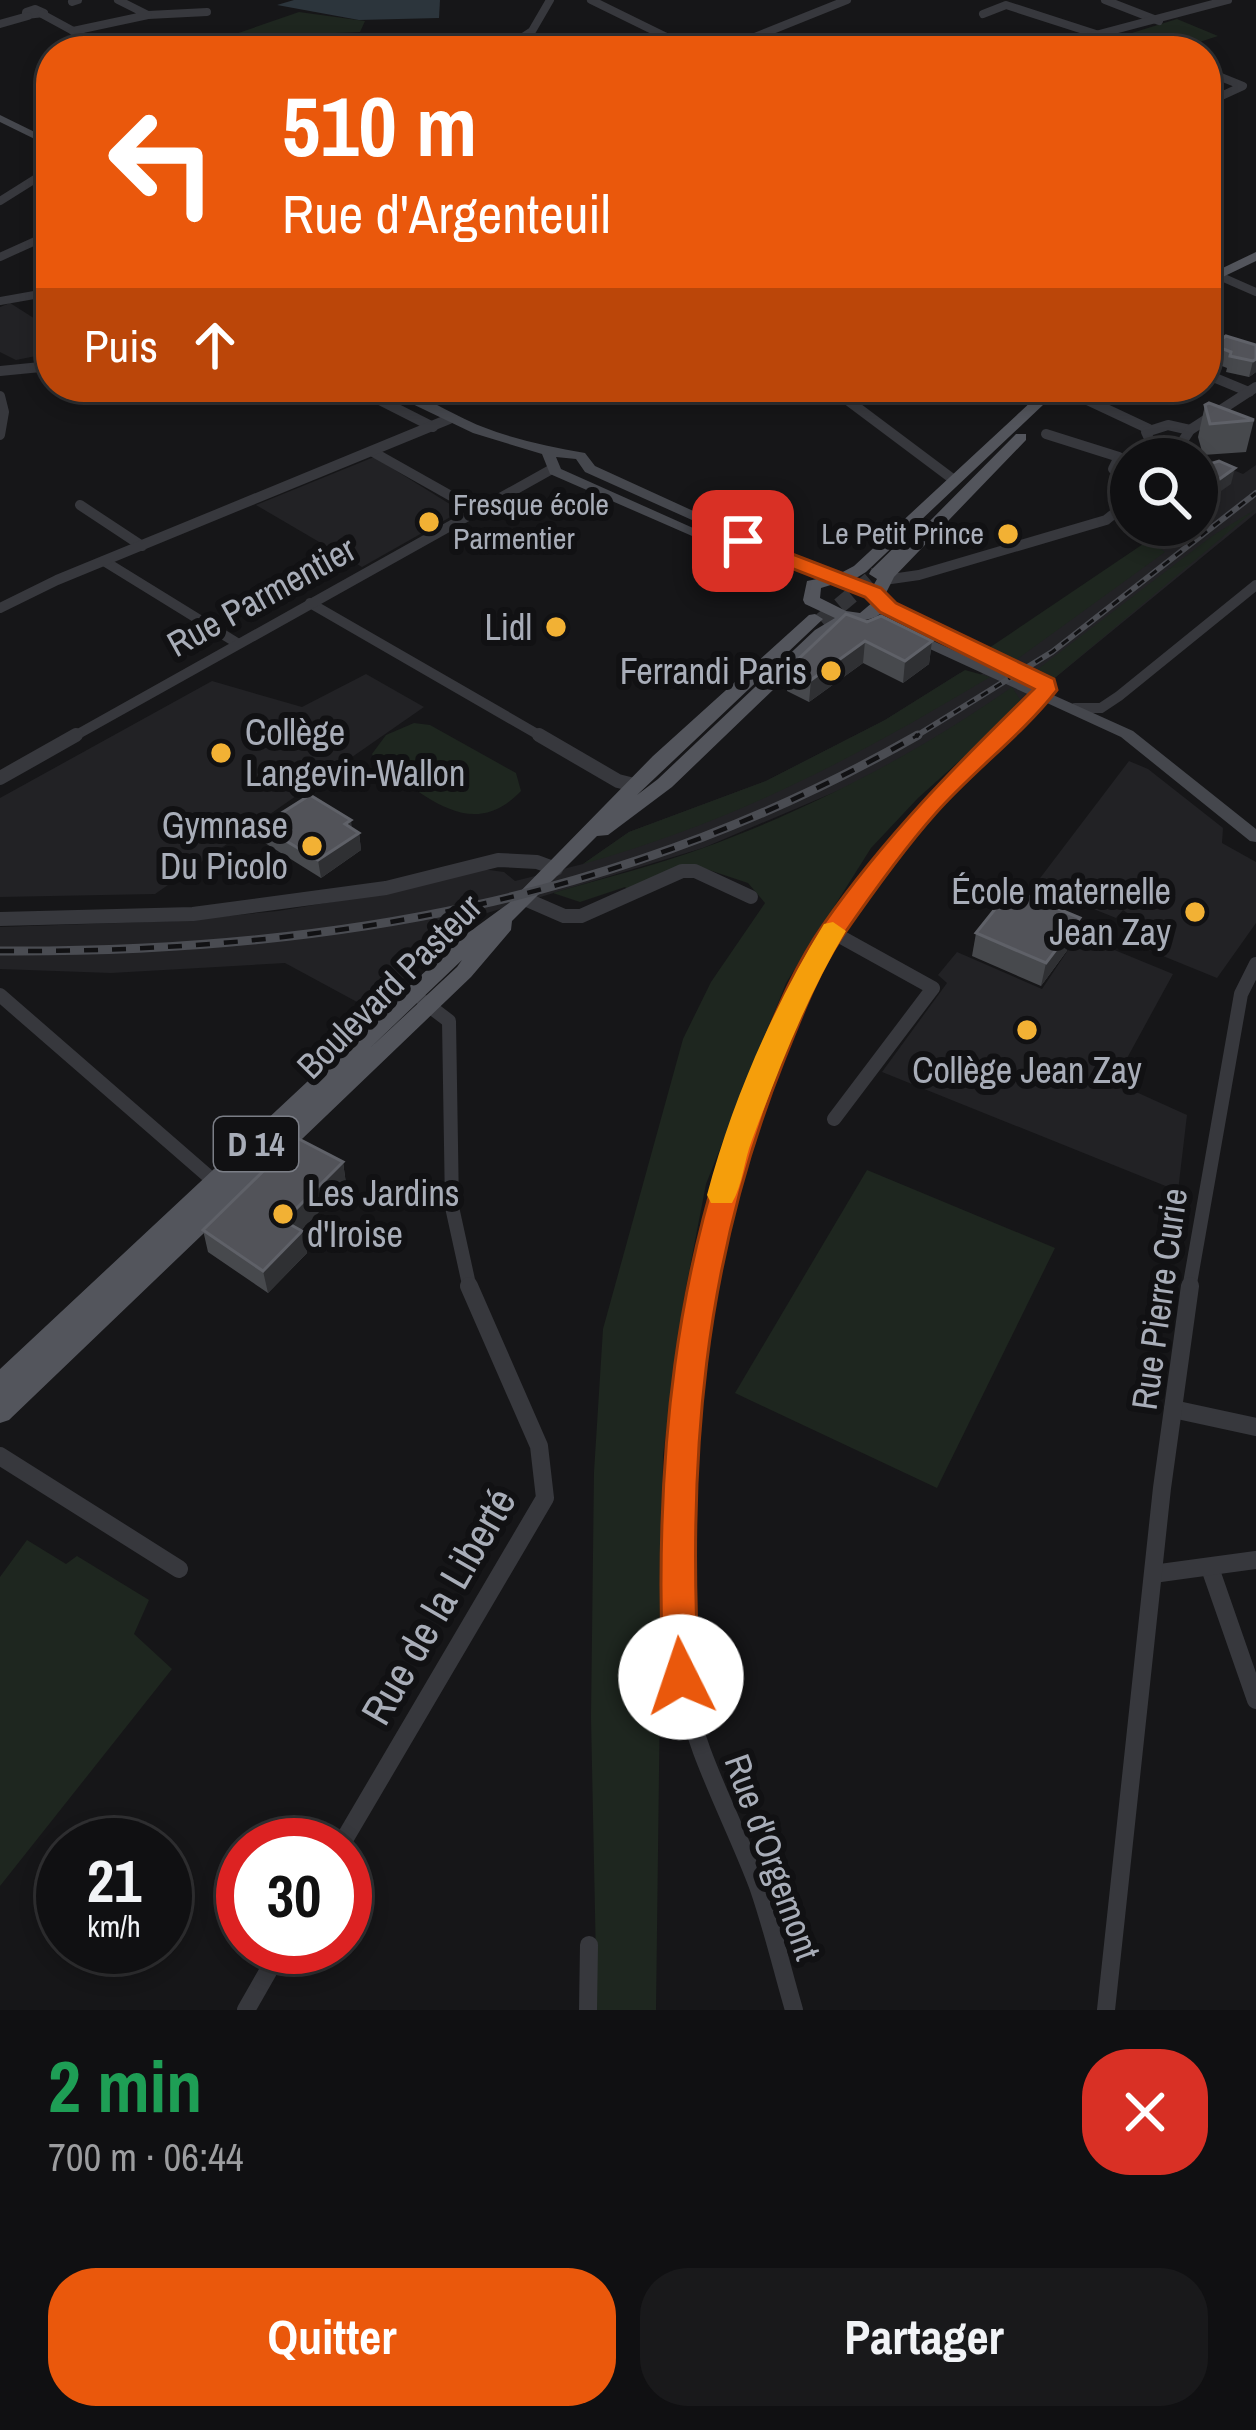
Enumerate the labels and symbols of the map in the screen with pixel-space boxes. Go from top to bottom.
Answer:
place label: Fresque école Parmentier [453,484,609,558]
pin [692,490,794,592]
marker: Fresque école Parmentier [416,509,442,535]
place label: Le Petit Prince [821,513,984,553]
marker: Le Petit Prince [995,521,1021,547]
street label: Rue Parmentier [158,524,364,668]
place label: Lidl [484,603,532,651]
marker: Lidl [543,614,569,640]
place label: Ferrandi Paris [620,647,807,695]
marker: Ferrandi Paris [818,658,844,684]
place label: Collège Langevin-Wallon [245,708,465,797]
marker: Collège Langevin-Wallon [208,740,234,766]
place label: Gymnase Du Picolo [160,801,288,890]
marker: Gymnase Du Picolo [299,833,325,859]
place label: École maternelle Jean Zay [951,867,1171,956]
street label: Boulevard Pasteur [286,883,492,1089]
marker: École maternelle Jean Zay [1182,899,1208,925]
marker: Collège Jean Zay [1014,1017,1040,1043]
place label: Collège Jean Zay [912,1046,1142,1094]
road number: D 14 [214,1117,298,1171]
place label: Les Jardins d'Iroise [307,1169,460,1258]
street label: Rue Pierre Curie [1120,1185,1198,1413]
marker: Les Jardins d'Iroise [270,1201,296,1227]
street label: Rue de la Liberté [348,1478,528,1734]
position arrow [618,1614,744,1740]
street label: Rue d'Orgemont [714,1747,832,1967]
speed limit sign: 30 [216,1818,372,1974]

